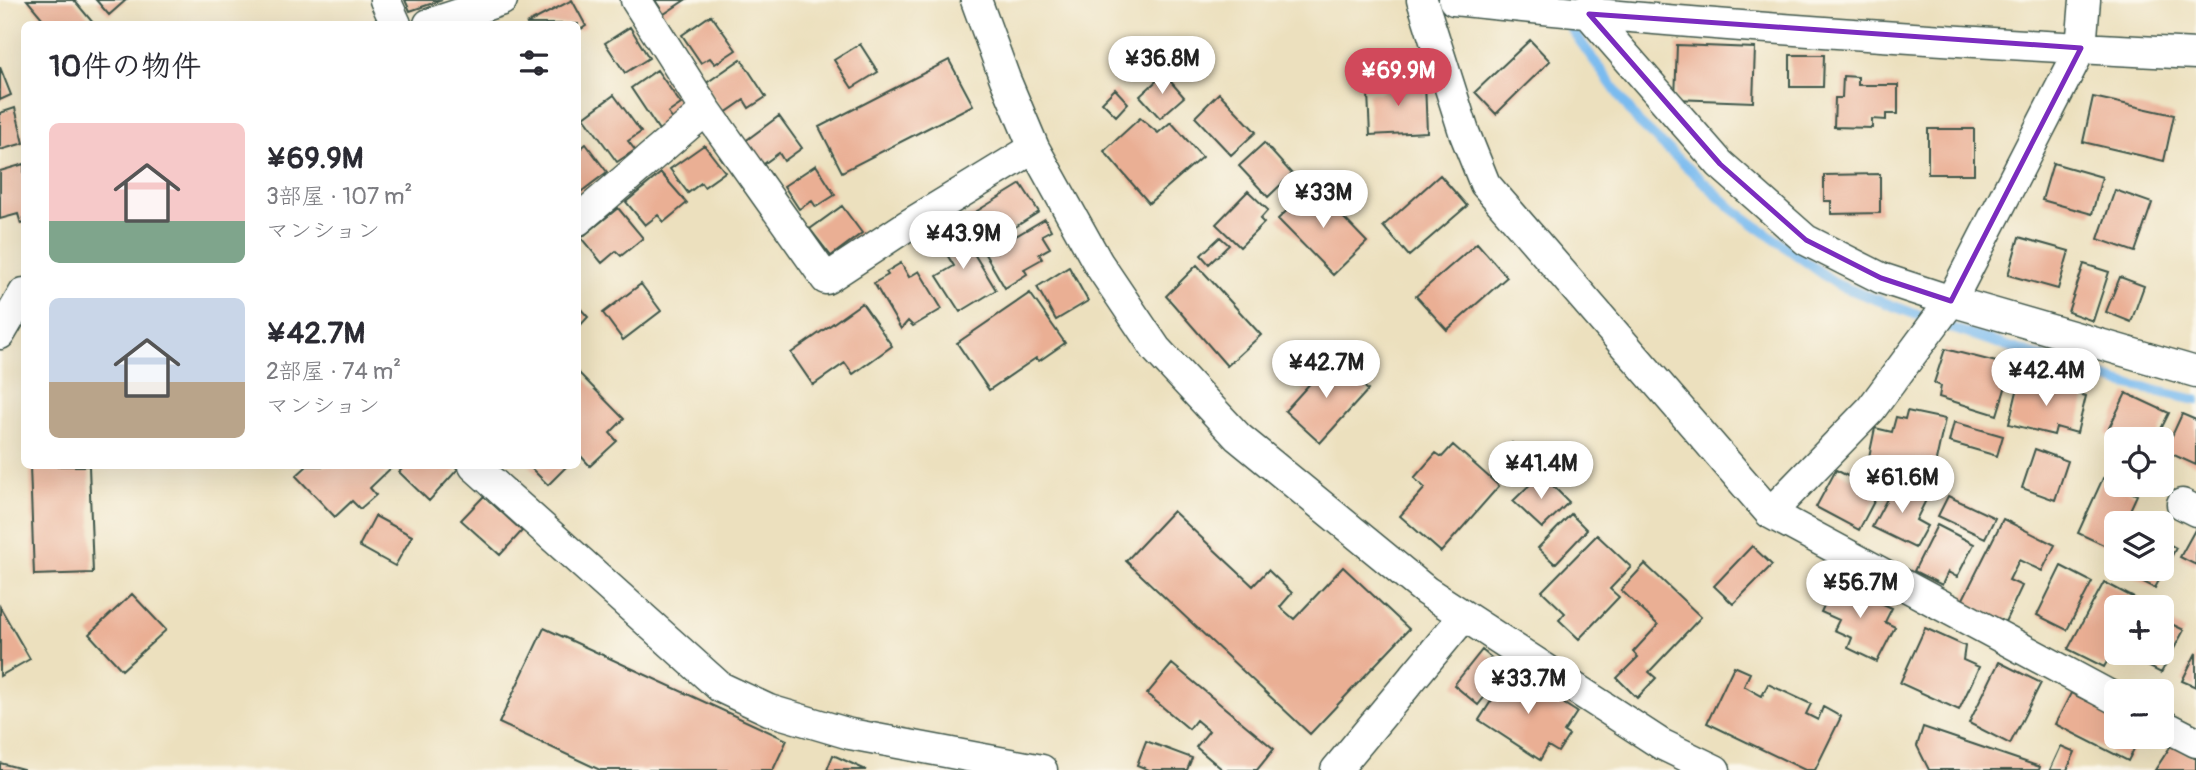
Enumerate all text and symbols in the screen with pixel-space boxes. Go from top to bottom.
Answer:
pin: ¥36.8M [1105,36,1219,96]
icon: filters [515,44,553,82]
text: ¥36.8M [1124,44,1200,73]
text: 10件の物件 [49,48,201,85]
pin: ¥69.9M [1341,48,1455,108]
text: ¥69.9M [1361,56,1435,85]
text: ¥69.9M [266,140,363,177]
icon: home [105,151,189,235]
pin: ¥33M [1282,170,1364,230]
text: ¥33M [1294,178,1352,207]
text: 3部屋 · 107 m² [266,182,412,211]
pin: ¥43.9M [906,212,1020,271]
text: マンション [266,216,380,245]
text: ¥43.9M [925,219,1001,248]
text: ¥42.7M [266,315,365,352]
icon: home [105,326,189,410]
pin: ¥42.7M [1269,340,1383,400]
text: ¥42.7M [1288,348,1364,377]
pin: ¥42.4M [1989,348,2103,408]
text: ¥42.4M [2007,356,2085,385]
text: 2部屋 · 74 m² [266,357,401,386]
text: マンション [266,391,380,420]
map controls [2104,427,2174,749]
button: locate [2104,427,2174,497]
pin: ¥41.4M [1484,442,1598,501]
text: ¥41.4M [1504,449,1578,478]
pin: ¥61.6M [1845,456,1959,515]
text: ¥61.6M [1865,463,1939,492]
button: layers [2104,511,2174,581]
pin: ¥56.7M [1803,560,1917,620]
text: ¥56.7M [1822,568,1898,597]
button: + [2104,595,2174,665]
pin: ¥33.7M [1471,656,1585,716]
text: ¥33.7M [1490,664,1566,693]
button: − [2104,679,2174,749]

